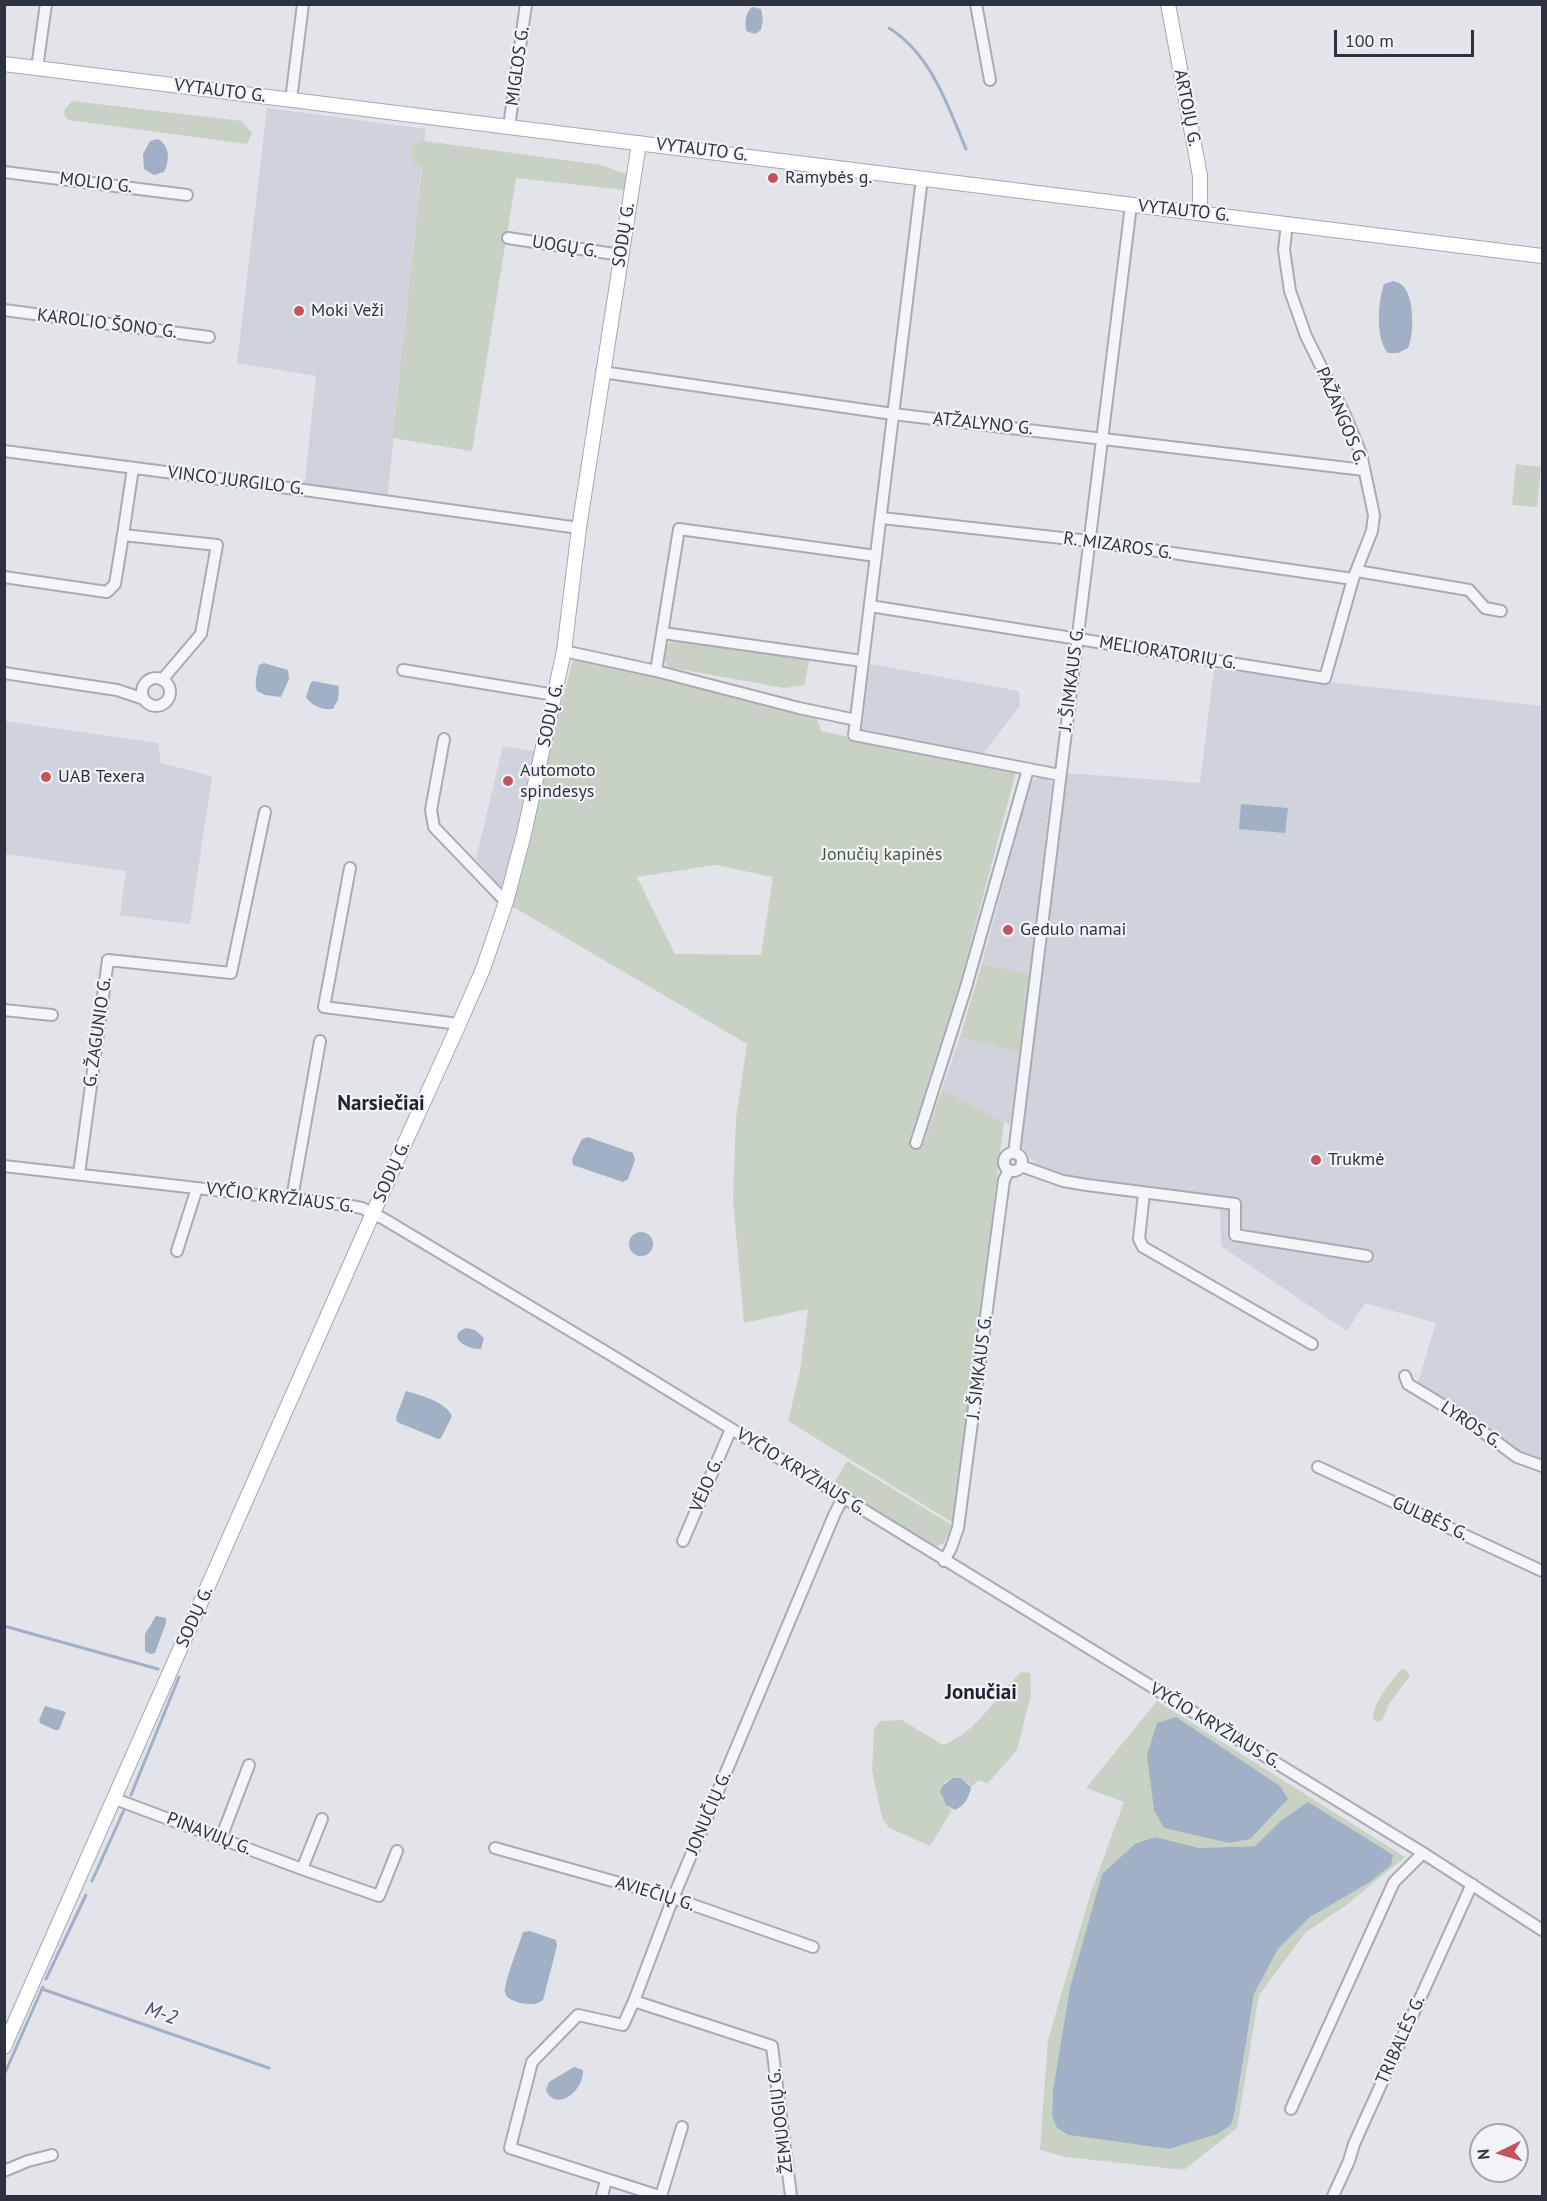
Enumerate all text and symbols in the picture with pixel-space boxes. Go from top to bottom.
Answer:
scale bar [1337,18,1476,56]
street label: MIGLOS G. [502,25,534,107]
text: 100 m [1345,29,1394,52]
street label: ARTOJŲ G. [1169,68,1205,148]
street label: VYTAUTO G. [173,75,267,107]
street label: VYTAUTO G. [655,134,749,166]
place label: Ramybės g. [785,167,872,189]
street label: MOLIO G. [58,168,134,198]
marker: Ramybės g. [766,171,780,185]
street label: VYTAUTO G. [1137,195,1231,227]
street label: SODŲ G. [608,201,640,269]
street label: UOGŲ G. [530,231,600,263]
place label: Moki Veži [311,300,384,322]
marker: Moki Veži [292,304,306,318]
street label: KAROLIO ŠONO G. [36,305,178,343]
street label: PAŽANGOS G. [1311,364,1371,468]
street label: ATŽALYNO G. [932,408,1034,440]
street label: VINCO JURGILO G. [166,462,306,500]
street label: R. MIZAROS G. [1062,528,1174,564]
street label: J. ŠIMKAUS G. [1055,626,1089,732]
street label: MELIORATORIŲ G. [1098,631,1238,675]
street label: SODŲ G. [534,681,568,749]
place label: Automoto spindesys [520,760,596,802]
place label: UAB Texera [58,766,145,788]
marker: UAB Texera [39,770,53,784]
marker: Automoto spindesys [501,774,515,788]
park label: Jonučių kapinės [822,844,942,866]
place label: Gedulo namai [1020,919,1126,941]
marker: Gedulo namai [1001,923,1015,937]
street label: G. ŽAGUNIO G. [80,975,116,1089]
district label: Narsiečiai [337,1091,425,1117]
street label: SODŲ G. [369,1138,415,1206]
place label: Trukmė [1328,1149,1384,1171]
marker: Trukmė [1309,1153,1323,1167]
street label: VYČIO KRYŽIAUS G. [205,1178,355,1218]
street label: J. ŠIMKAUS G. [963,1314,997,1420]
street label: LYROS G. [1436,1397,1506,1453]
street label: VYČIO KRYŽIAUS G. [732,1423,870,1521]
street label: VĖJO G. [686,1455,728,1515]
street label: GULBĖS G. [1389,1492,1471,1546]
street label: SODŲ G. [172,1583,218,1651]
street label: VYČIO KRYŽIAUS G. [1146,1678,1284,1774]
district label: Jonučiai [945,1680,1017,1706]
street label: JONUČIŲ G. [682,1768,736,1858]
street label: PINAVIJŲ G. [163,1808,255,1860]
street label: AVIEČIŲ G. [613,1872,697,1916]
street label: TRIBALĖS G. [1372,1992,1430,2088]
water label: M-2 [142,1997,180,2031]
street label: ŽEMUOGIŲ G. [764,2067,798,2175]
north arrow [1469,2123,1529,2183]
text: N [1473,2148,1493,2161]

